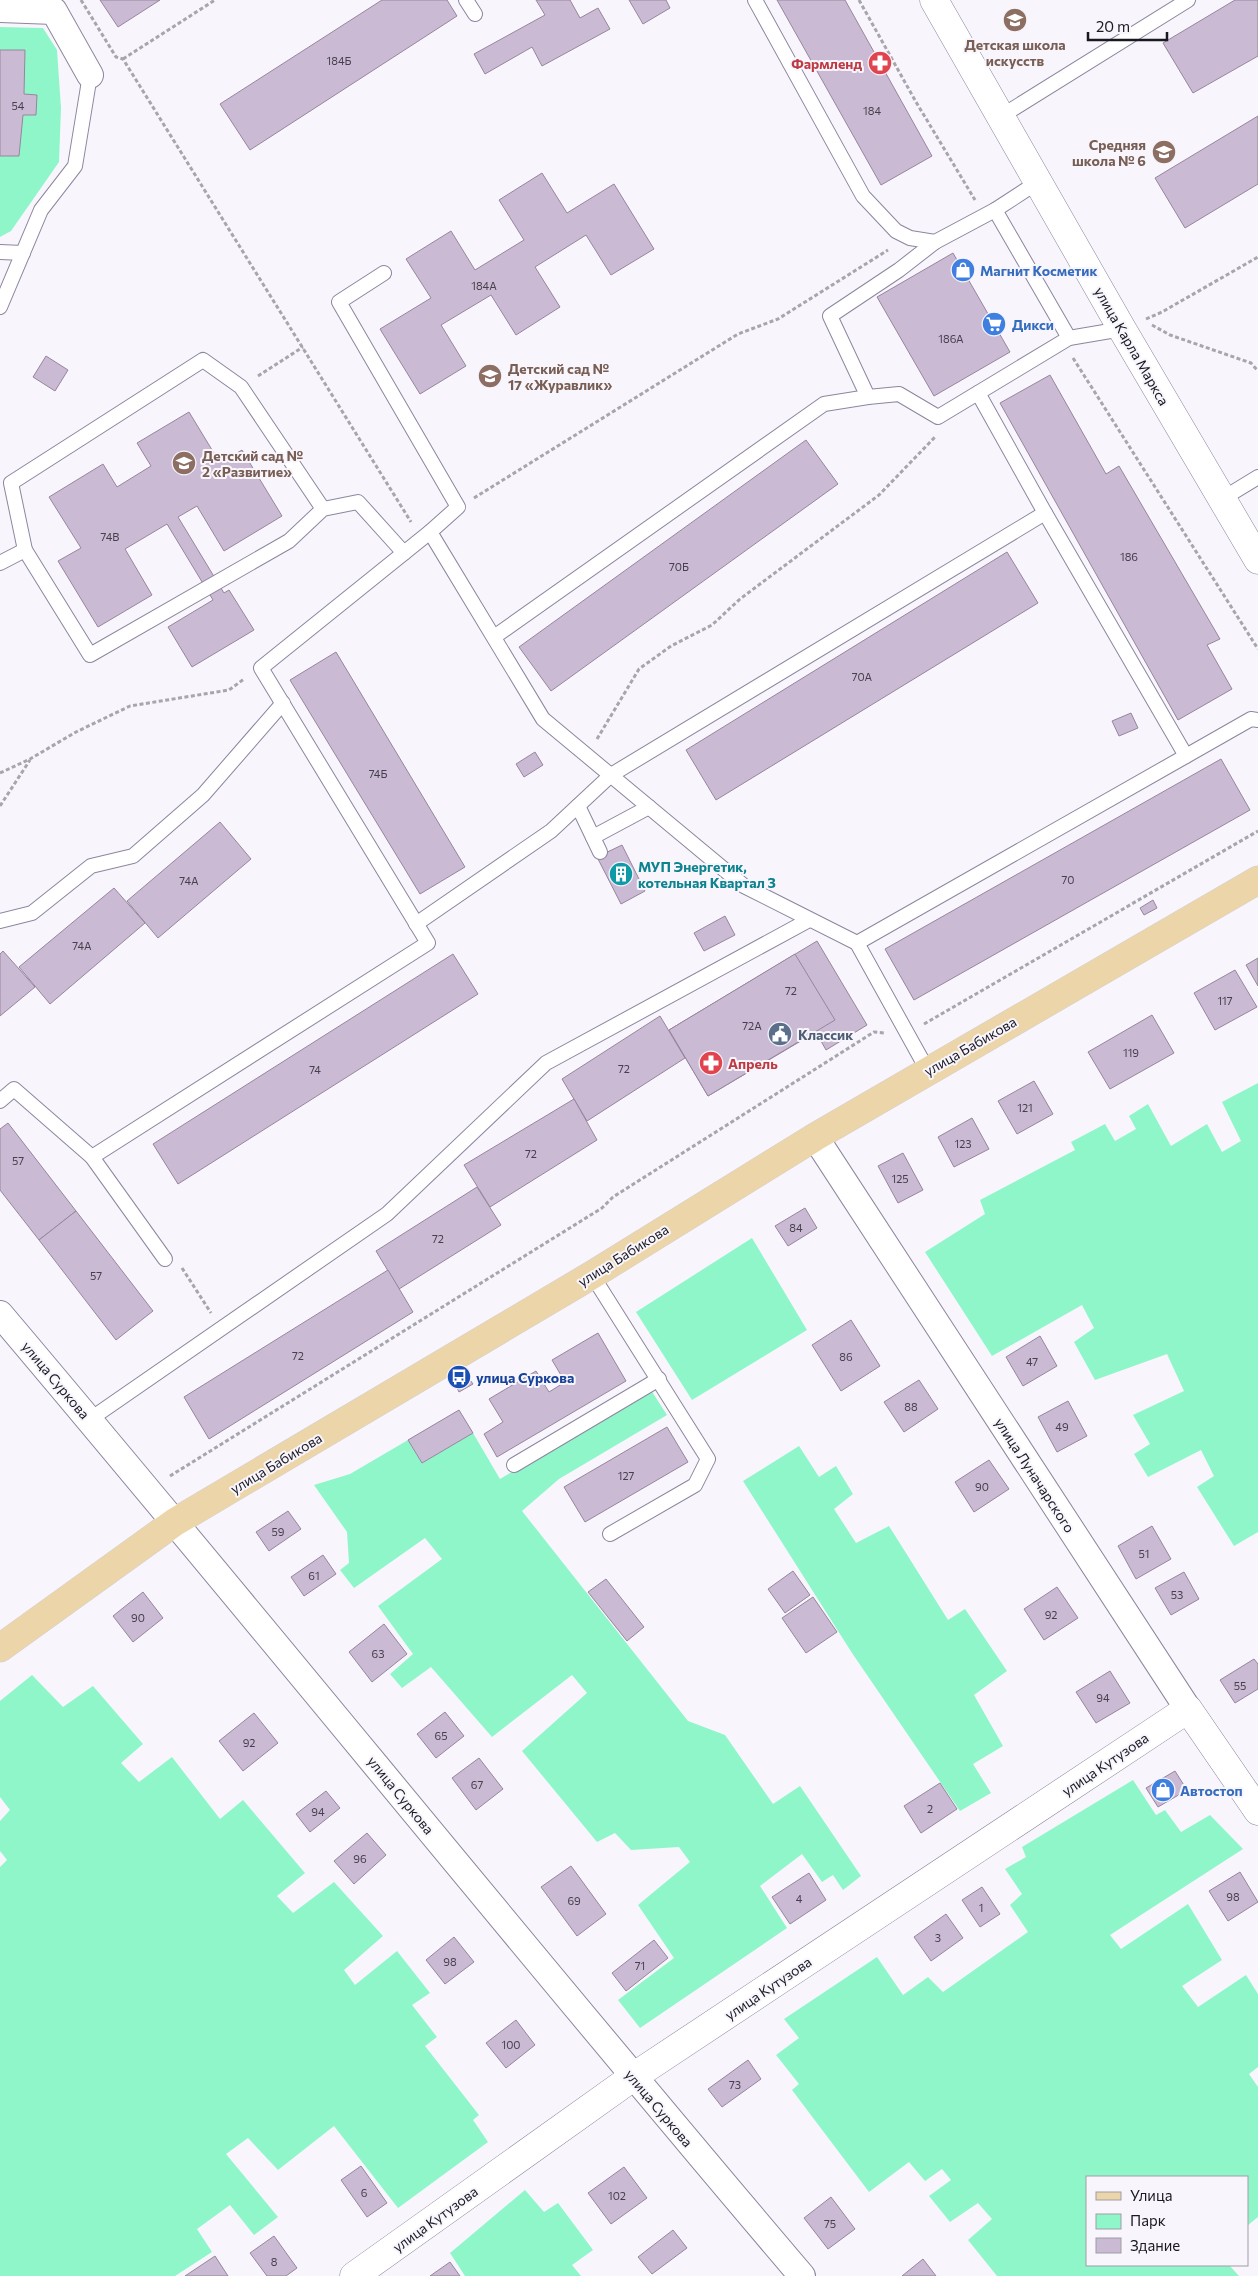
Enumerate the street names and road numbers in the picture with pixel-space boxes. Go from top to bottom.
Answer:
street label: улица Карла Маркса [1091,284,1173,408]
street label: улица Бабикова [921,1013,1019,1079]
street label: улица Бабикова [574,1220,672,1290]
street label: улица Суркова [19,1338,93,1422]
street label: улица Луначарского [991,1414,1079,1536]
street label: улица Бабикова [227,1429,325,1497]
street label: улица Кутузова [1058,1729,1152,1799]
street label: улица Суркова [364,1752,438,1838]
street label: улица Кутузова [721,1953,815,2023]
street label: улица Суркова [622,2066,696,2150]
street label: улица Кутузова [389,2182,481,2256]

